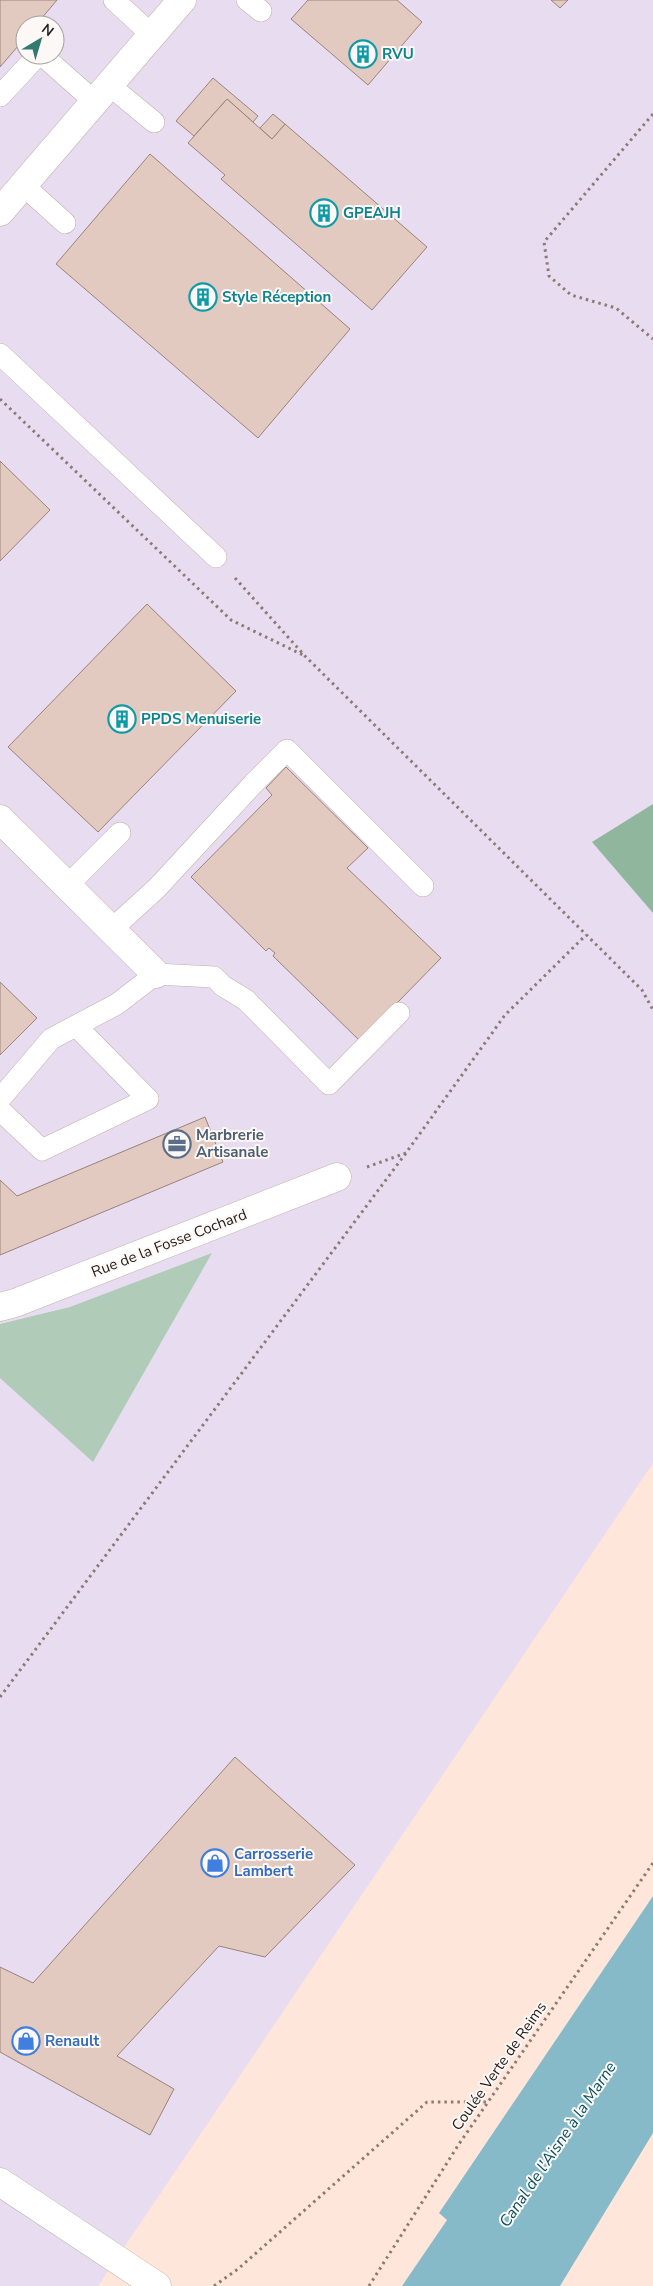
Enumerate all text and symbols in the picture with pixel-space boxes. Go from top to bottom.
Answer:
north arrow [15,15,65,65]
text: N [38,19,58,41]
building icon: RVU [348,39,378,69]
place label: RVU [382,44,414,64]
building icon: GPEAJH [309,198,339,228]
place label: GPEAJH [343,203,401,223]
building icon: Style Réception [188,282,218,312]
place label: Style Réception [222,287,331,307]
building icon: PPDS Menuiserie [107,704,137,734]
place label: PPDS Menuiserie [141,709,261,729]
place label: Marbrerie Artisanale [196,1125,268,1162]
office icon: Marbrerie Artisanale [162,1129,192,1159]
street label: Rue de la Fosse Cochard [88,1204,250,1282]
place label: Carrosserie Lambert [234,1844,313,1881]
shop icon: Carrosserie Lambert [200,1848,230,1878]
street label: Coulée Verte de Reims [447,1998,551,2134]
shop icon: Renault [11,2026,41,2056]
place label: Renault [45,2031,99,2051]
water label: Canal de l'Aisne à la Marne [494,2057,622,2232]

